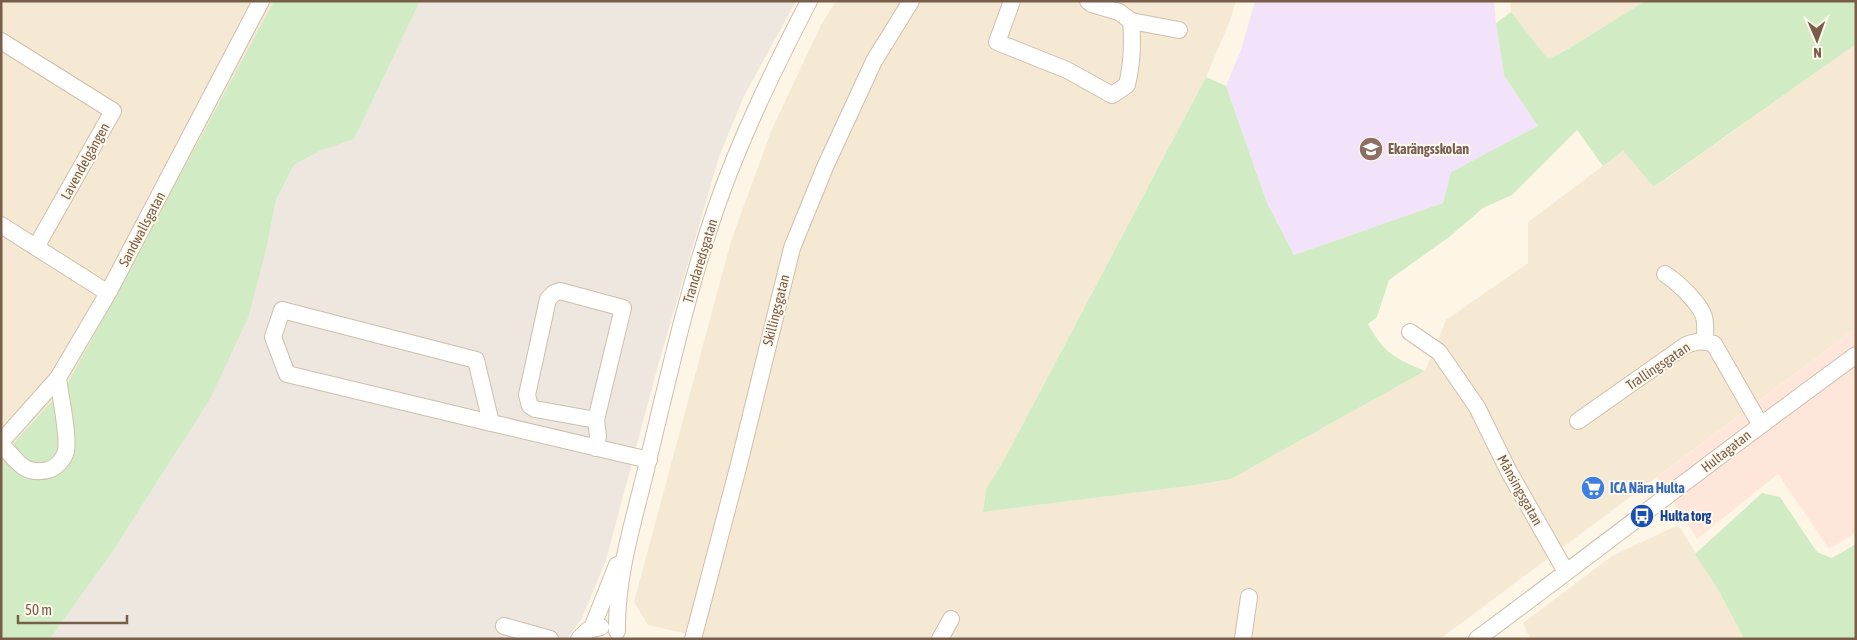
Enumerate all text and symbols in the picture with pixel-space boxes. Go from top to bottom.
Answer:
north arrow [1792,15,1842,65]
text: N [1813,45,1822,61]
street label: Lavendelgången [57,120,113,202]
school or university icon: Ekarängsskolan [1358,136,1384,162]
place label: Ekarängsskolan [1388,141,1469,157]
street label: Sandwallsgatan [116,189,168,269]
street label: Trandaredsgatan [680,217,720,305]
street label: Skillingsgatan [759,273,793,347]
street label: Trallingsgatan [1623,339,1693,393]
street label: Hultagatan [1698,427,1754,475]
street label: Månsingsgatan [1494,452,1546,528]
supermarket icon: ICA Nära Hulta [1580,475,1606,501]
place label: ICA Nära Hulta [1610,480,1685,496]
bus stop icon: Hulta torg [1629,503,1655,529]
place label: Hulta torg [1660,508,1712,524]
scale bar [18,592,126,624]
text: 50 m [25,601,52,618]

